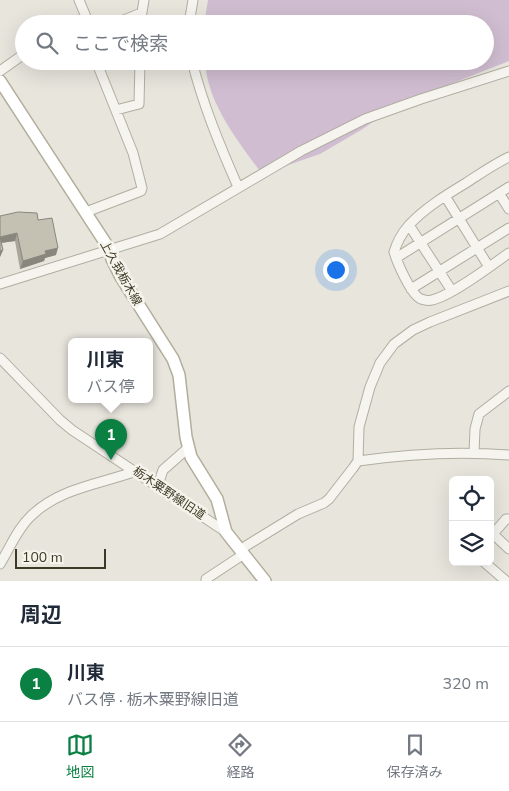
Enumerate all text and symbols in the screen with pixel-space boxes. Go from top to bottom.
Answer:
search box [15,15,494,70]
icon: search [33,29,61,57]
text: ここで検索 [73,31,168,57]
street label: 上久我栃木線 [97,238,145,308]
your location [323,257,349,283]
popup [68,338,153,403]
text: 川東 [86,347,125,373]
text: バス停 [86,376,135,398]
pin: 1 [95,419,127,460]
street label: 栃木粟野線旧道 [130,463,208,523]
map controls [449,476,494,566]
button: locate [449,476,494,521]
button: layers [449,521,494,566]
scale bar [15,546,106,569]
text: 100 m [22,548,63,567]
text: 周辺 [20,601,62,629]
text: 川東 [67,660,105,686]
text: 1 [31,673,41,695]
text: 320 m [442,673,489,695]
text: バス停 · 栃木粟野線旧道 [67,689,239,711]
tab: 地図 [66,731,94,782]
tab: 経路 [226,731,254,782]
tab: 保存済み [387,731,443,782]

